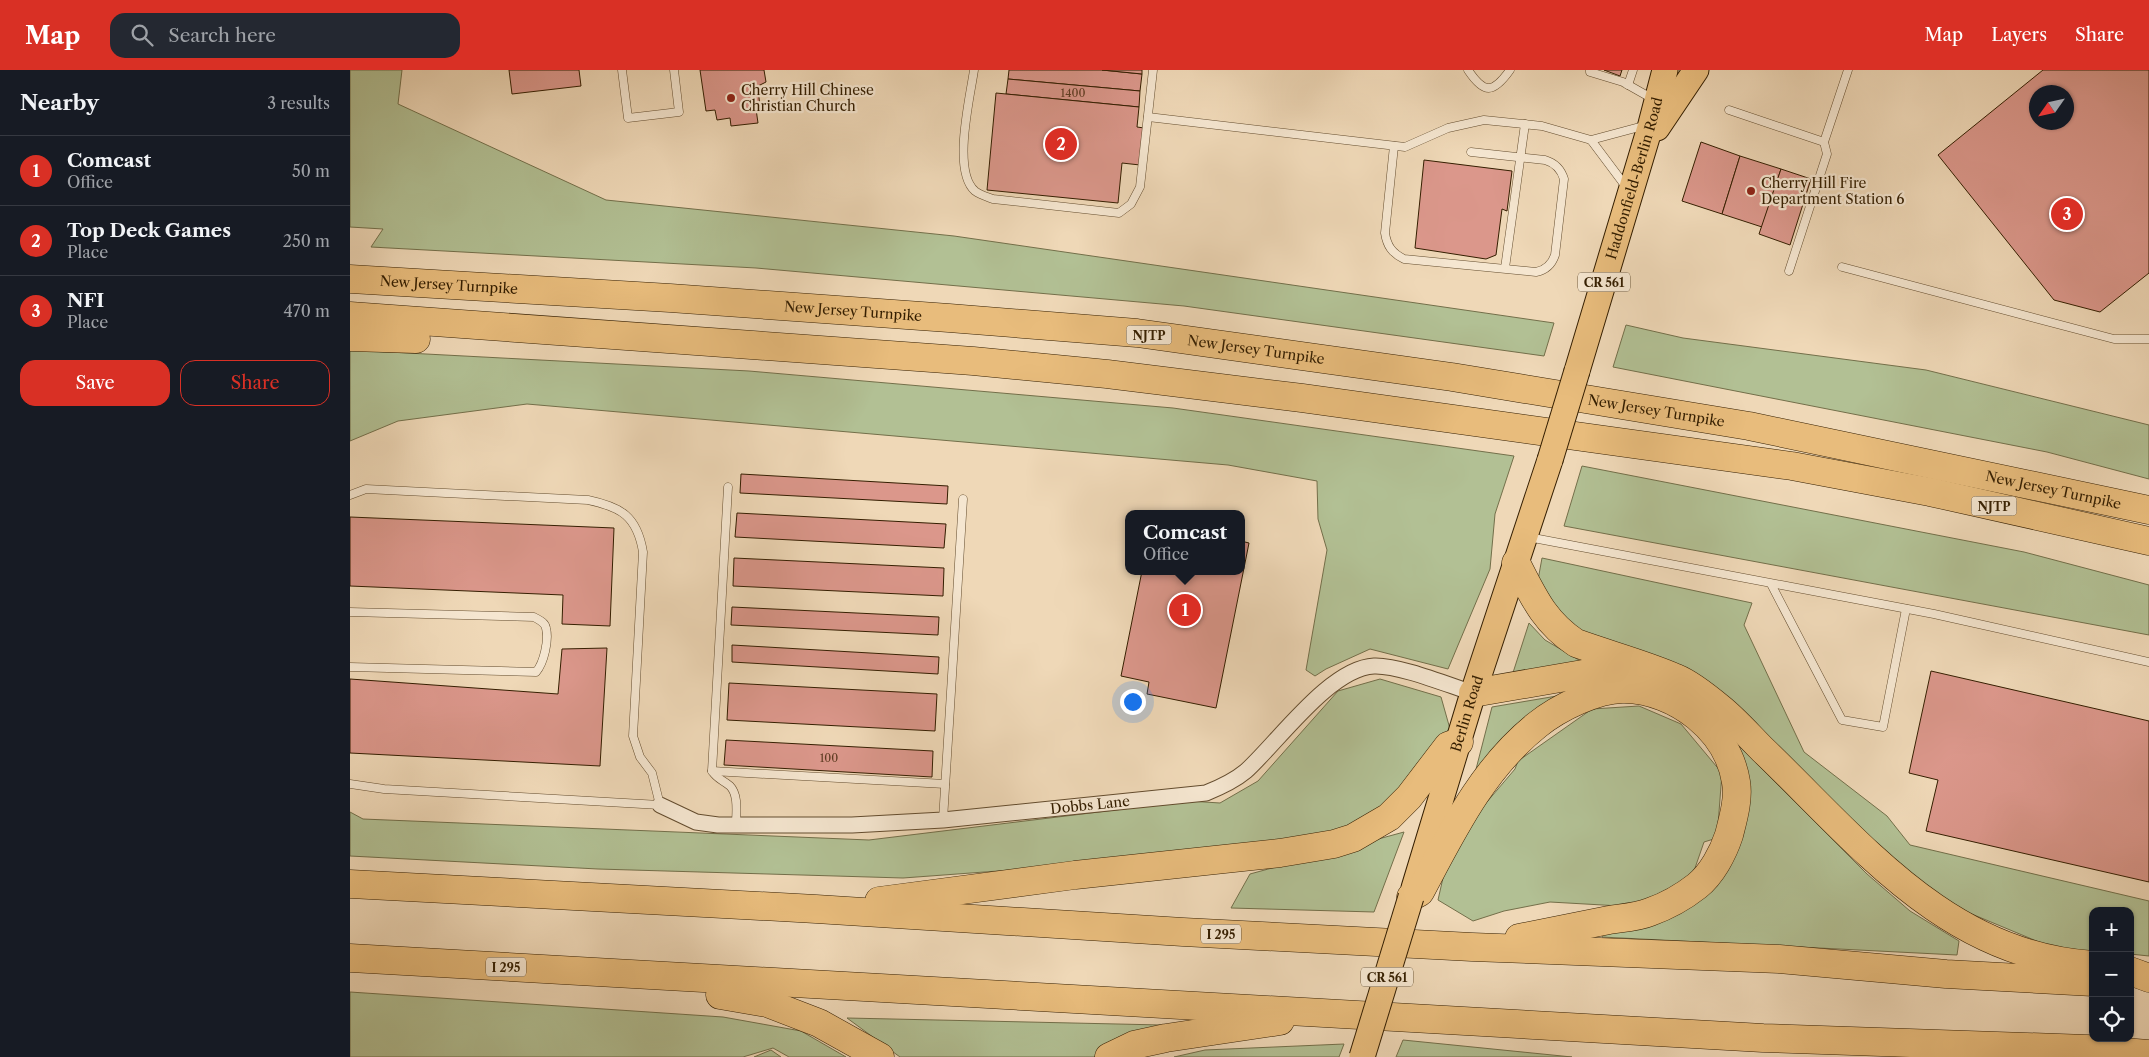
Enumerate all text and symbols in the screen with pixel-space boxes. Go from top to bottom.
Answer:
search box [110,13,460,58]
text: Map [25,21,80,50]
icon: search [128,21,156,49]
text: Search here [168,24,276,47]
text: Map [1925,24,1963,46]
text: Layers [1991,24,2047,46]
text: Share [2075,24,2124,46]
place label: Cherry Hill Chinese Christian Church [741,81,874,115]
north arrow [2029,85,2074,130]
house number: 1400 [1061,86,1085,100]
text: Nearby [20,90,99,115]
marker: Cherry Hill Chinese Christian Church [725,92,737,104]
text: 3 results [267,93,330,113]
street label: Haddonfield-Berlin Road [1602,95,1667,262]
pin: 2 [1045,125,1077,163]
text: Comcast [67,149,151,172]
text: 1 [32,161,40,181]
text: 50 m [292,161,330,181]
text: Office [67,172,113,192]
place label: Cherry Hill Fire Department Station 6 [1761,174,1905,208]
marker: Cherry Hill Fire Department Station 6 [1745,185,1757,197]
pin: 3 [2051,195,2083,233]
text: Top Deck Games [67,219,231,242]
text: 2 [31,231,41,251]
text: 250 m [283,231,330,251]
text: Place [67,242,108,262]
street label: New Jersey Turnpike [379,272,519,298]
road number: CR 561 [1578,272,1630,292]
text: NFI [67,289,104,312]
street label: New Jersey Turnpike [783,297,923,325]
text: 3 [31,301,41,321]
text: 470 m [284,301,330,321]
text: Place [67,312,108,332]
road number: NJTP [1126,326,1172,344]
street label: New Jersey Turnpike [1186,331,1326,368]
button: Save [20,360,170,406]
button: Share [180,360,330,406]
street label: New Jersey Turnpike [1587,391,1726,431]
street label: New Jersey Turnpike [1984,467,2123,513]
road number: NJTP [1972,496,2016,516]
popup [1125,510,1245,575]
text: Comcast [1143,521,1227,544]
text: Office [1143,544,1189,564]
pin: 1 [1169,591,1201,629]
street label: Berlin Road [1447,673,1487,754]
your location [1120,689,1146,715]
house number: 100 [820,751,838,765]
street label: Dobbs Lane [1049,792,1131,818]
map controls [2089,907,2134,1042]
button: + [2089,907,2134,952]
road number: I 295 [1201,924,1241,944]
button: − [2089,952,2134,997]
road number: I 295 [486,958,526,976]
road number: CR 561 [1361,968,1413,986]
button: locate [2089,997,2134,1042]

